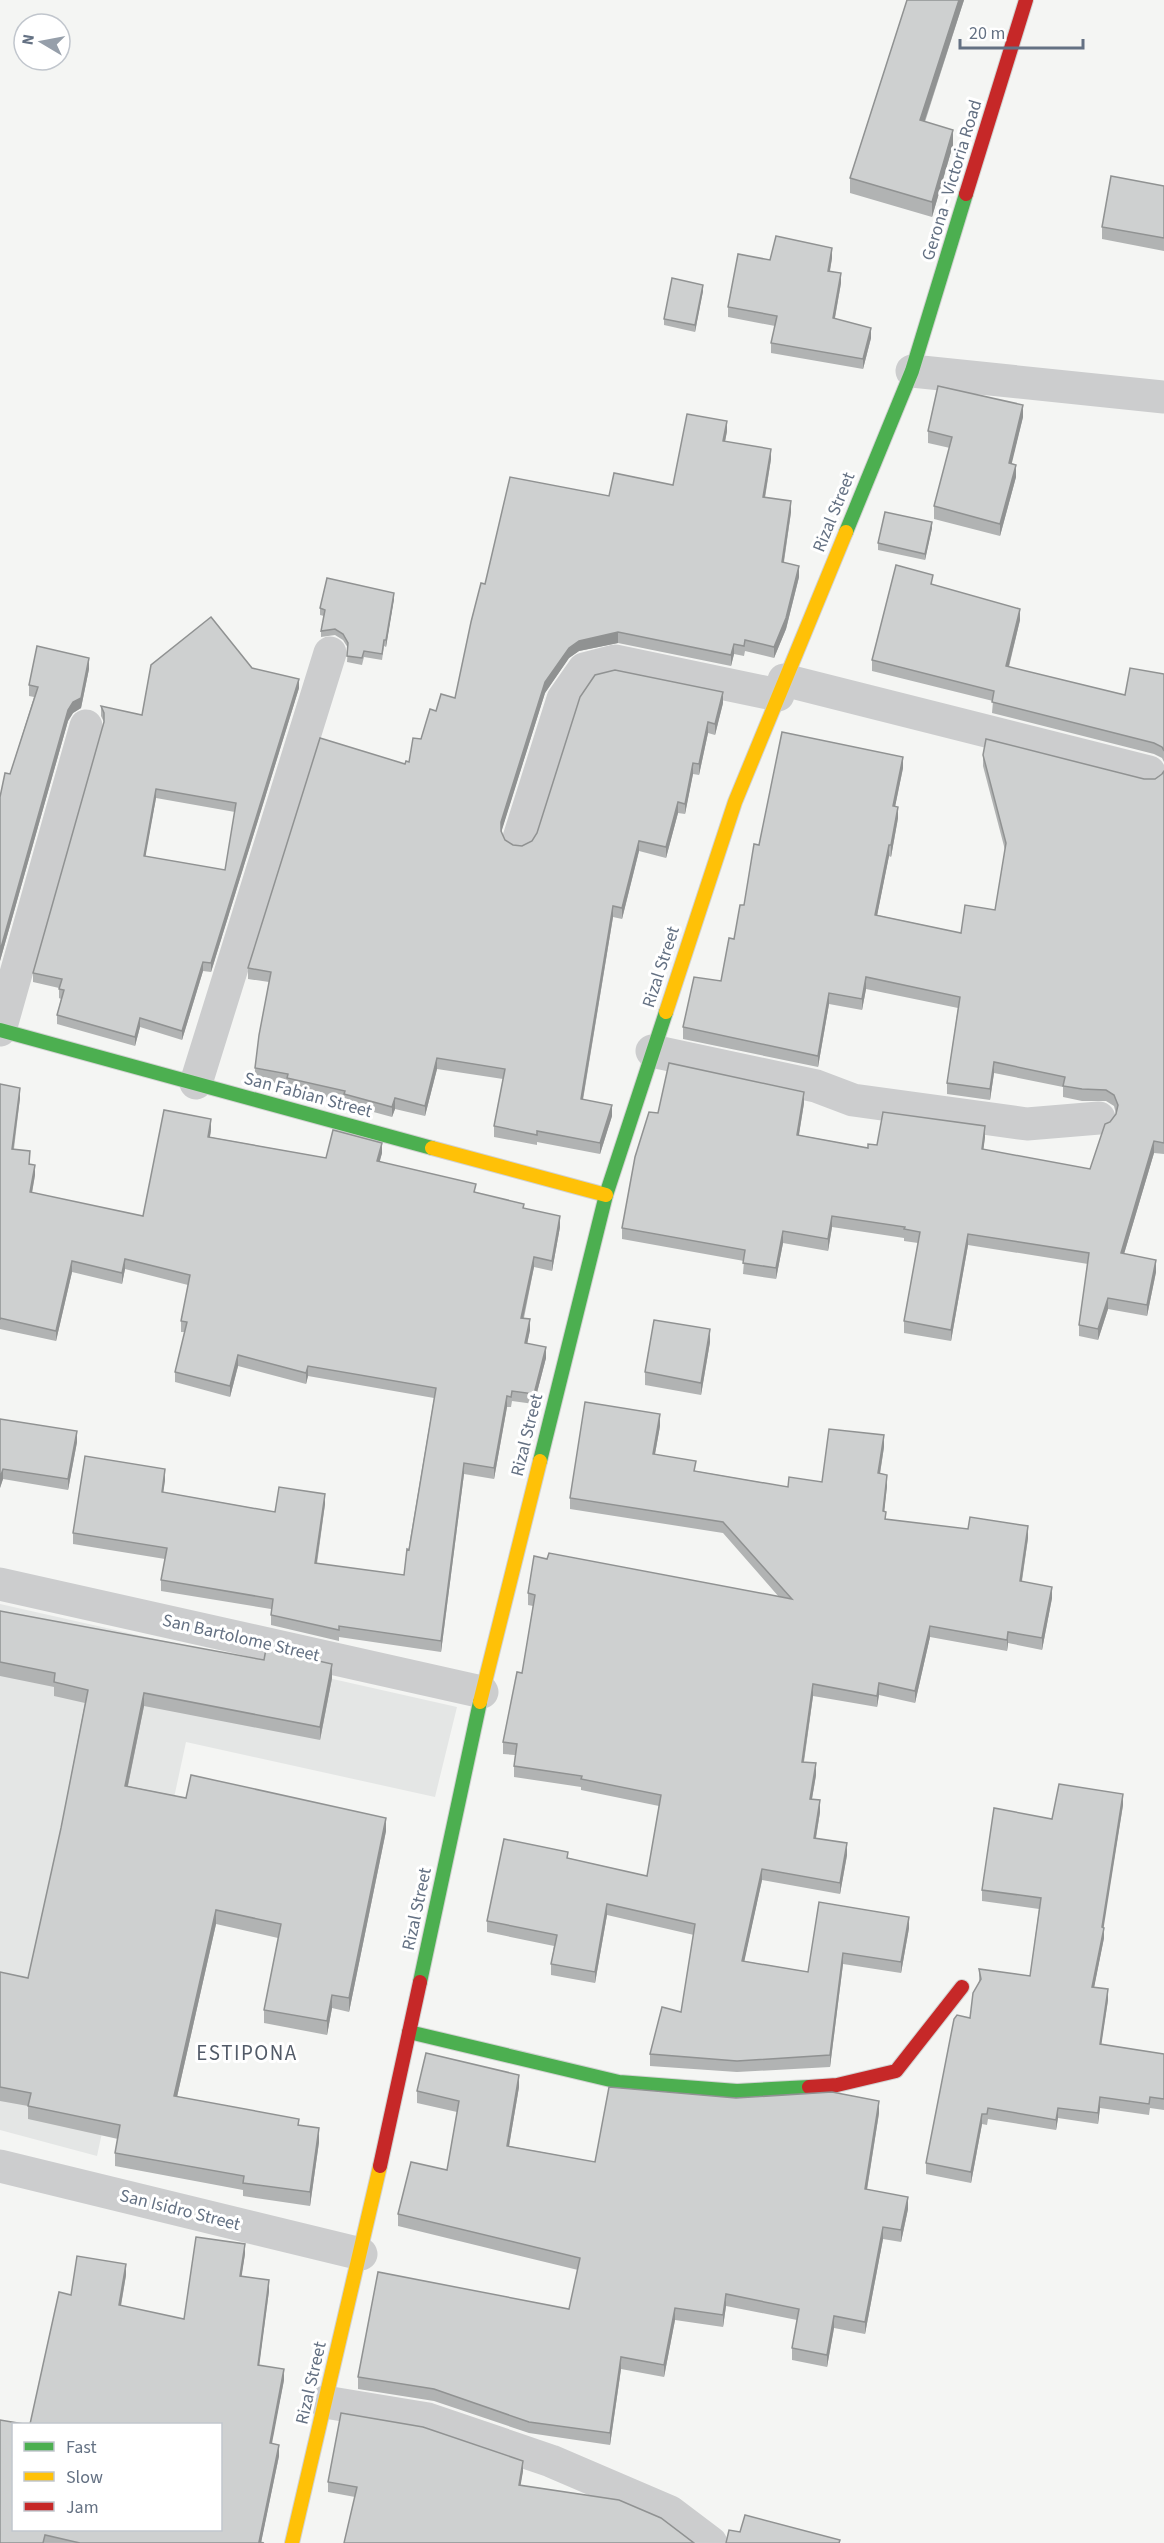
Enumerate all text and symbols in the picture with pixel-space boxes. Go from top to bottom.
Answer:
north arrow [12,12,72,72]
scale bar [960,12,1083,50]
text: 20 m [969,21,1005,46]
text: N [16,32,40,47]
street label: Gerona - Victoria Road [916,97,988,263]
street label: Rizal Street [807,468,861,556]
street label: Rizal Street [636,923,686,1011]
street label: San Fabian Street [241,1066,375,1124]
street label: Rizal Street [505,1391,549,1479]
street label: San Bartolome Street [160,1608,322,1668]
street label: Rizal Street [396,1865,438,1953]
district label: ESTIPONA [196,2038,298,2068]
street label: San Isidro Street [117,2183,243,2237]
street label: Rizal Street [289,2339,333,2427]
legend [12,2423,222,2531]
text: Fast [66,2435,97,2460]
text: Slow [66,2465,103,2490]
text: Jam [66,2495,99,2520]

